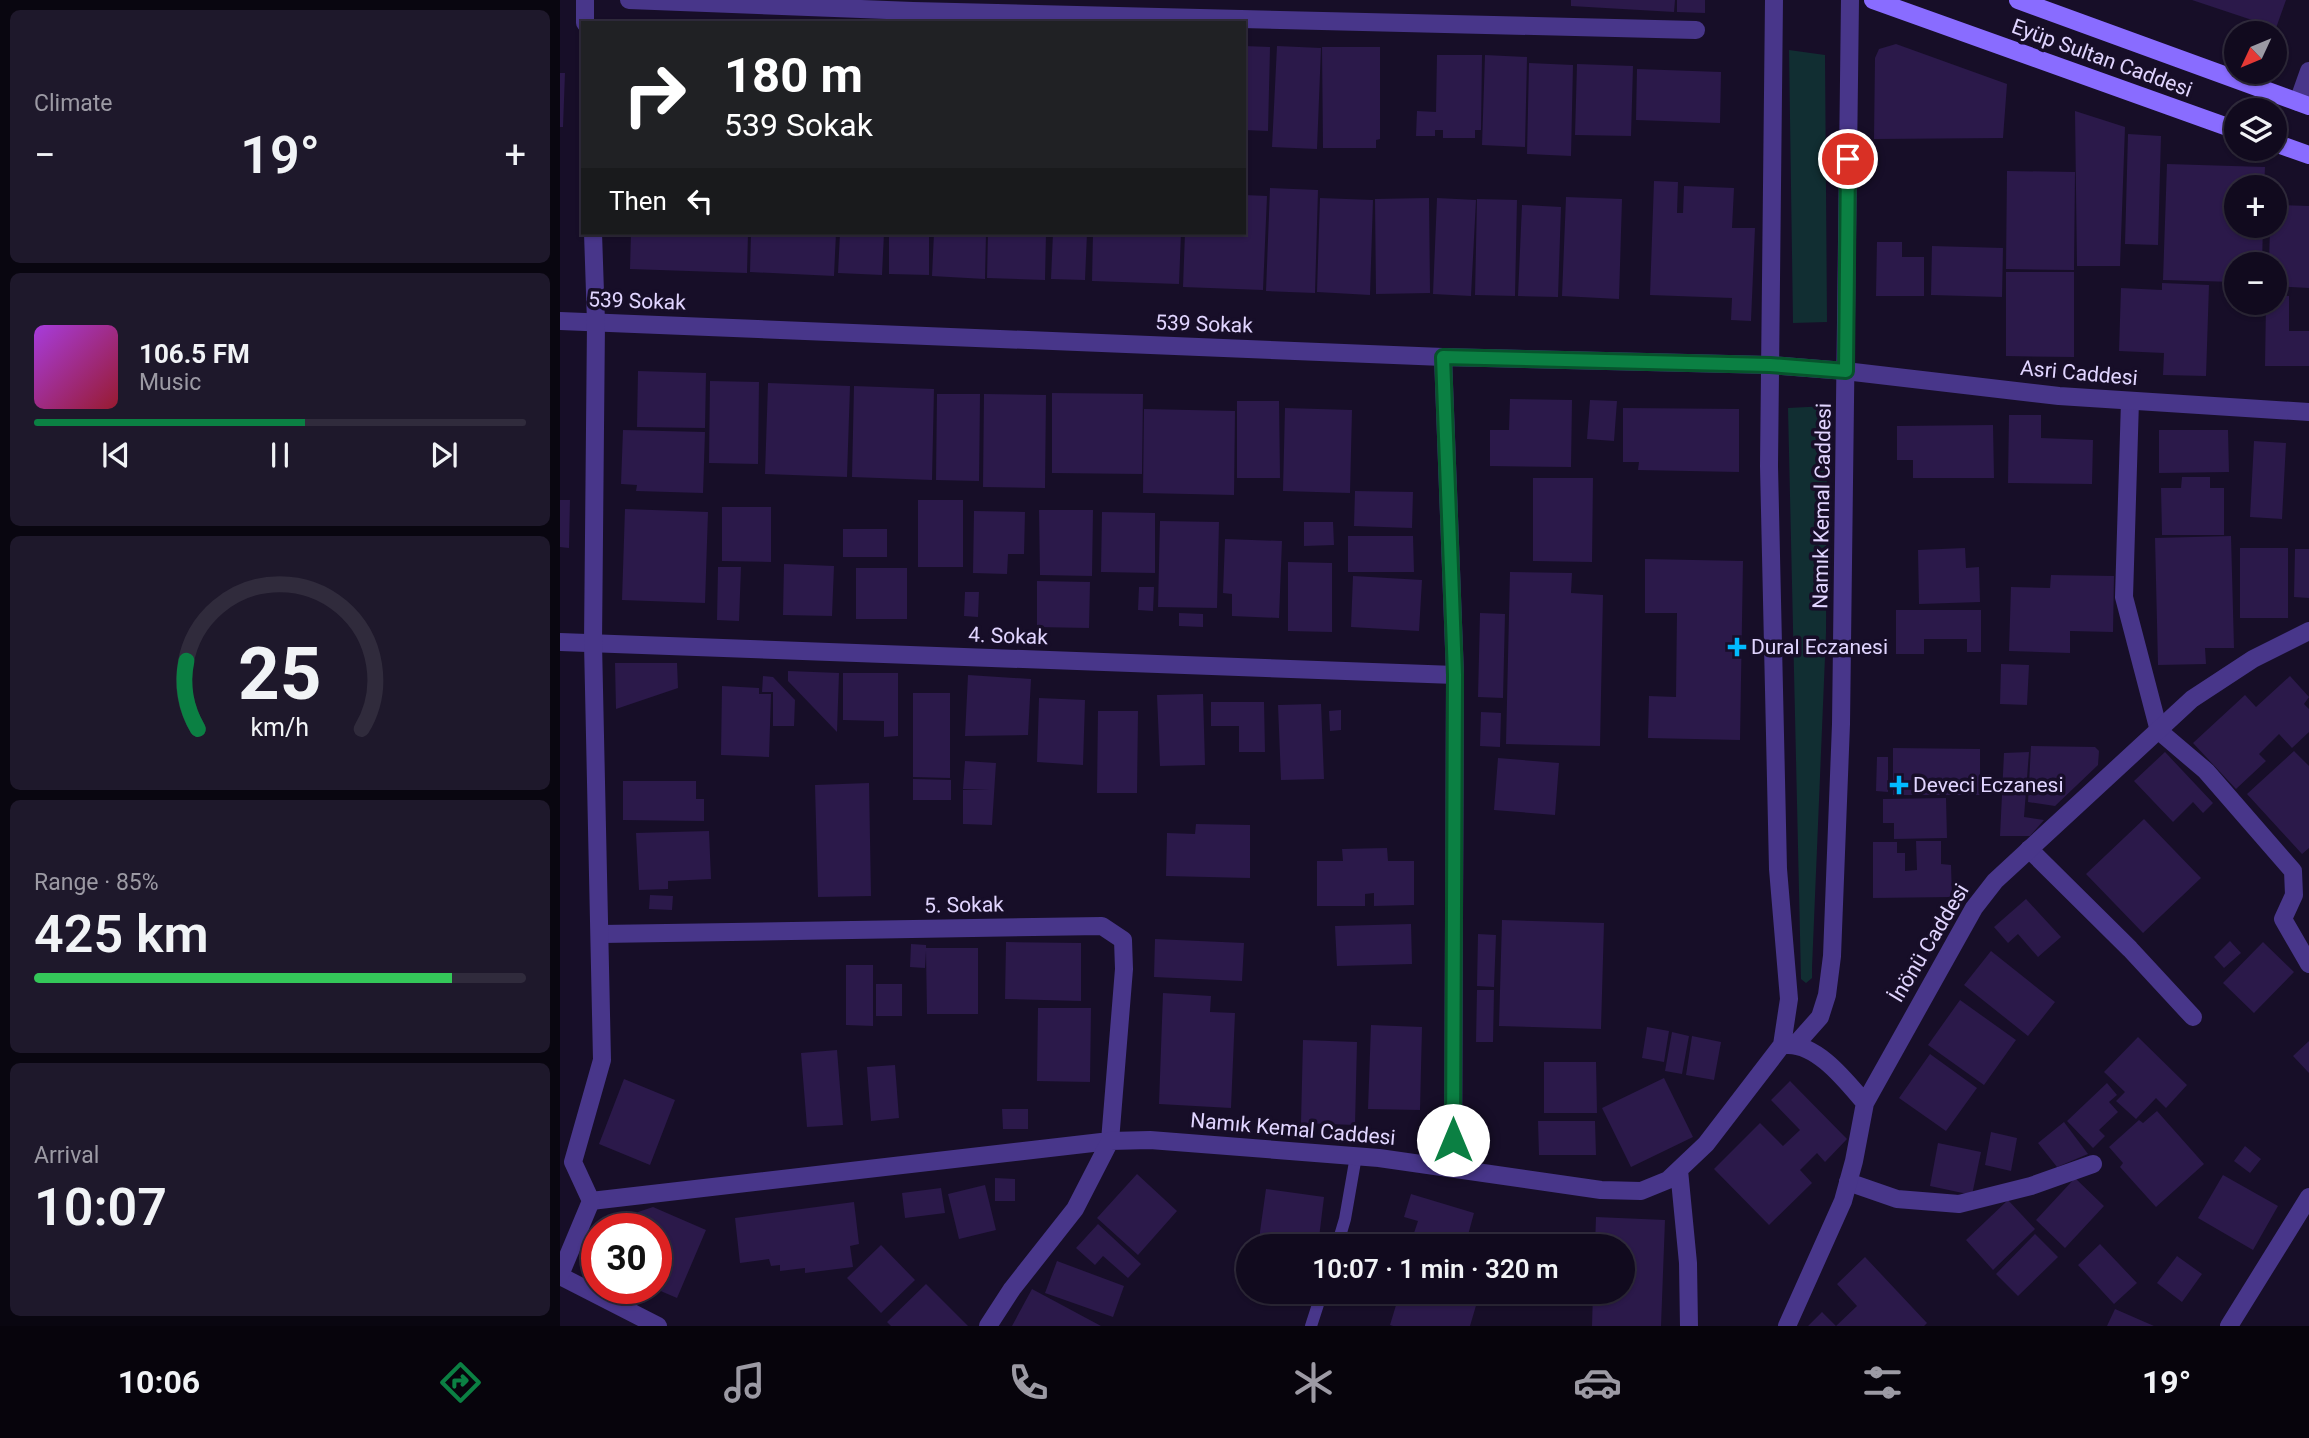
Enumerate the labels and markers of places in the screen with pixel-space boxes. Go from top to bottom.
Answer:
pin [1818,129,1878,189]
place label: Dural Eczanesi [1751,635,1888,659]
marker: Dural Eczanesi [1729,639,1745,655]
place label: Deveci Eczanesi [1913,773,2064,797]
marker: Deveci Eczanesi [1891,777,1907,793]

